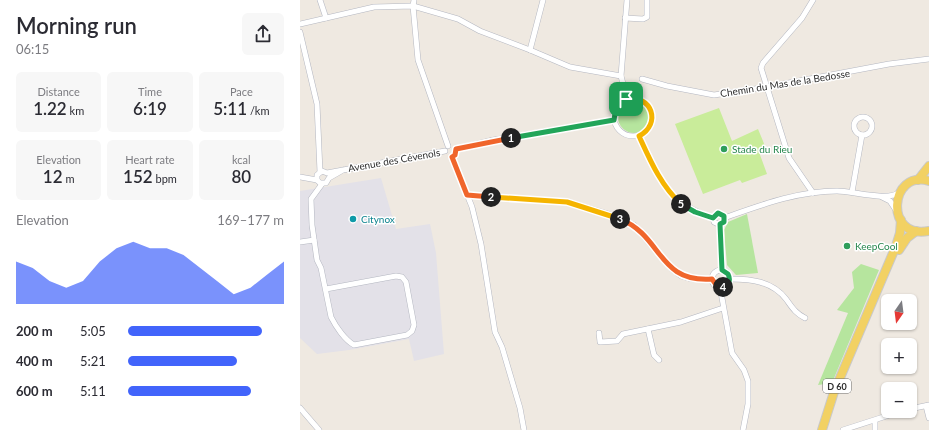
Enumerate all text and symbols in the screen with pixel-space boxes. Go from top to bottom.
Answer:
text: Morning run [16,12,137,39]
button: share [242,13,284,55]
text: 06:15 [16,41,49,57]
street label: Chemin du Mas de la Bedosse [719,67,851,99]
pin [609,82,643,116]
text: Distance [38,85,80,98]
text: Time [138,85,162,98]
text: Pace [230,85,253,98]
icon: arrive [615,88,637,110]
text: 1.22 [33,98,67,119]
text: 6:19 [133,98,167,119]
text: 5:11 [213,98,247,119]
text: km [67,104,84,117]
text: /km [247,104,270,117]
pin: 1 [501,128,521,148]
text: 1 [508,131,514,144]
place label: Stade du Rieu [732,143,792,155]
marker: Stade du Rieu [719,144,729,154]
street label: Avenue des Cévenols [347,146,441,174]
text: Elevation [36,153,81,166]
text: Heart rate [125,153,175,166]
text: kcal [232,153,251,166]
text: 12 [43,166,63,187]
text: 152 [123,166,153,187]
text: 80 [231,166,251,187]
text: m [63,172,74,185]
text: bpm [153,172,177,185]
pin: 2 [481,187,501,207]
text: 2 [488,190,494,203]
pin: 5 [671,194,691,214]
text: 5 [678,197,684,210]
pin: 3 [610,209,630,229]
text: Elevation [16,212,69,228]
text: 169–177 m [217,212,284,228]
text: 3 [617,212,623,225]
place label: Citynox [361,213,395,225]
marker: Citynox [348,214,358,224]
place label: KeepCool [855,240,898,252]
marker: KeepCool [842,241,852,251]
pin: 4 [713,277,733,297]
text: 4 [720,280,726,293]
north arrow [881,294,917,330]
map controls [881,294,917,418]
text: 200 m [16,323,53,339]
text: 5:05 [80,323,106,339]
button: + [881,338,917,374]
text: 400 m [16,353,53,369]
text: 5:21 [80,353,106,369]
road number: D 60 [823,379,851,393]
button: − [881,382,917,418]
text: 600 m [16,383,53,399]
text: 5:11 [80,383,106,399]

